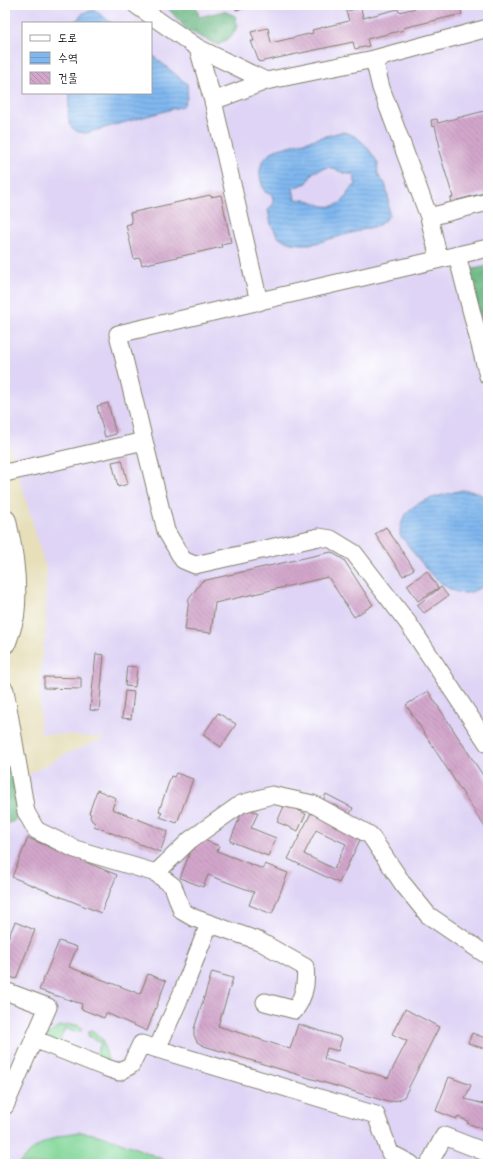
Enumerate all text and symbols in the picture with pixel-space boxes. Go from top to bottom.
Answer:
legend [22,22,152,94]
text: 도로 [58,31,77,46]
text: 수역 [58,51,78,66]
text: 건물 [58,71,78,86]

